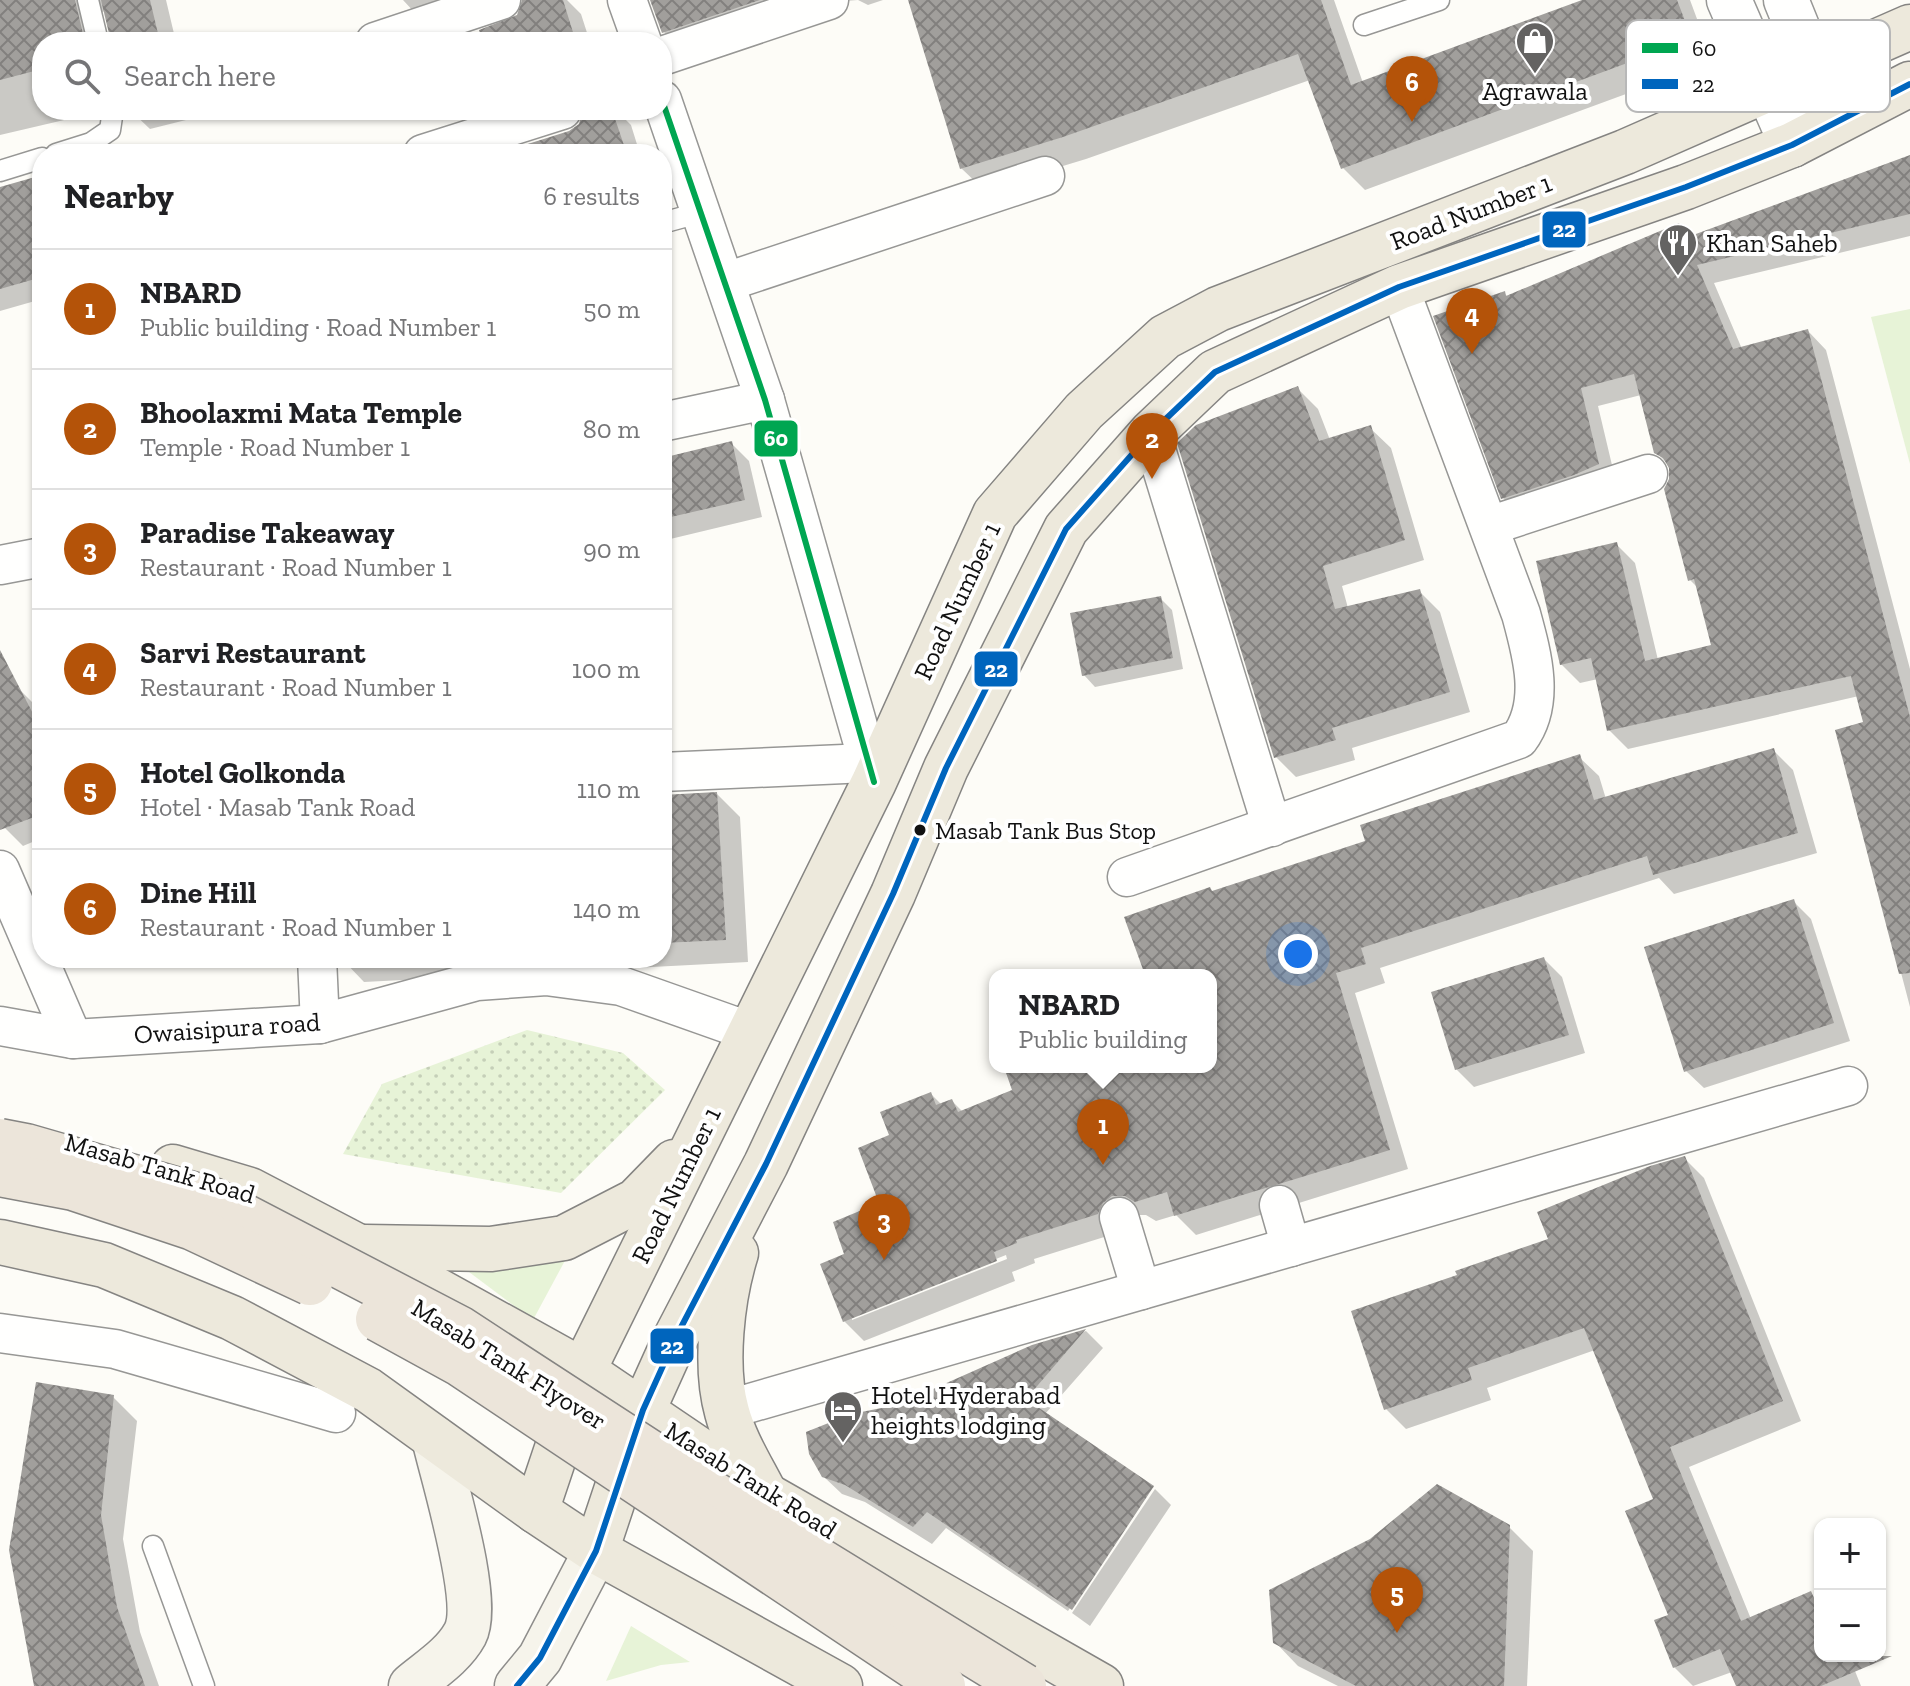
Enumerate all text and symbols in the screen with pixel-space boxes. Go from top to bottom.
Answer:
shop icon: Agrawala [1514,20,1556,75]
legend [1626,20,1890,112]
search box [32,32,672,120]
text: 60 [1692,35,1716,62]
icon: search [60,54,104,98]
pin: 6 [1386,56,1438,122]
text: Search here [124,58,276,94]
text: 22 [1692,71,1715,98]
place label: Agrawala [1482,75,1588,107]
street label: Road Number 1 [1386,167,1556,257]
text: Nearby [64,176,174,217]
text: 6 results [543,180,640,212]
line badge: 22 [1541,210,1587,249]
text: 22 [1552,216,1576,243]
restaurant icon: Khan Saheb [1657,222,1699,277]
place label: Khan Saheb [1706,227,1838,259]
text: NBARD [140,275,241,311]
pin: 4 [1446,288,1498,354]
text: 1 [85,293,95,325]
text: 50 m [583,293,640,325]
text: Public building · Road Number 1 [140,311,496,343]
text: Bhoolaxmi Mata Temple [140,395,462,431]
text: 2 [83,413,97,445]
text: 80 m [583,413,640,445]
pin: 2 [1126,413,1178,479]
line badge: 60 [753,419,799,458]
text: 60 [764,425,788,452]
text: Temple · Road Number 1 [140,431,410,463]
text: Paradise Takeaway [140,515,395,551]
street label: Road Number 1 [907,517,1007,685]
text: 3 [83,533,97,565]
text: 90 m [583,533,640,565]
text: Restaurant · Road Number 1 [140,551,452,583]
text: Sarvi Restaurant [140,635,366,671]
line badge: 22 [973,650,1019,688]
text: 4 [83,653,97,685]
text: 100 m [572,653,640,685]
text: 22 [984,656,1008,683]
text: Restaurant · Road Number 1 [140,671,452,703]
text: Hotel Golkonda [140,755,345,791]
text: 5 [83,773,97,805]
text: 110 m [577,773,640,805]
text: Hotel · Masab Tank Road [140,791,415,823]
place label: Masab Tank Bus Stop [935,816,1156,845]
marker: Masab Tank Bus Stop [912,822,928,838]
text: Dine Hill [140,875,257,911]
text: 6 [83,893,97,925]
text: 140 m [573,893,640,925]
text: Restaurant · Road Number 1 [140,911,452,943]
your location [1278,934,1318,974]
popup [989,969,1217,1073]
text: NBARD [1019,987,1120,1023]
street label: Owaisipura road [133,1006,321,1050]
text: Public building [1019,1023,1187,1055]
pin: 1 [1077,1099,1129,1165]
street label: Road Number 1 [624,1102,728,1268]
street label: Masab Tank Road [61,1126,259,1210]
pin: 3 [858,1194,910,1260]
street label: Masab Tank Flyover [406,1291,612,1437]
line badge: 22 [649,1327,695,1365]
text: 22 [660,1333,684,1360]
place label: Hotel Hyderabad heights lodging [871,1379,1060,1441]
hotel icon: Hotel Hyderabad heights lodging [822,1389,864,1444]
street label: Masab Tank Road [659,1414,843,1546]
map controls [1814,1518,1886,1662]
button: + [1814,1518,1886,1590]
pin: 5 [1371,1567,1423,1633]
button: − [1814,1590,1886,1662]

